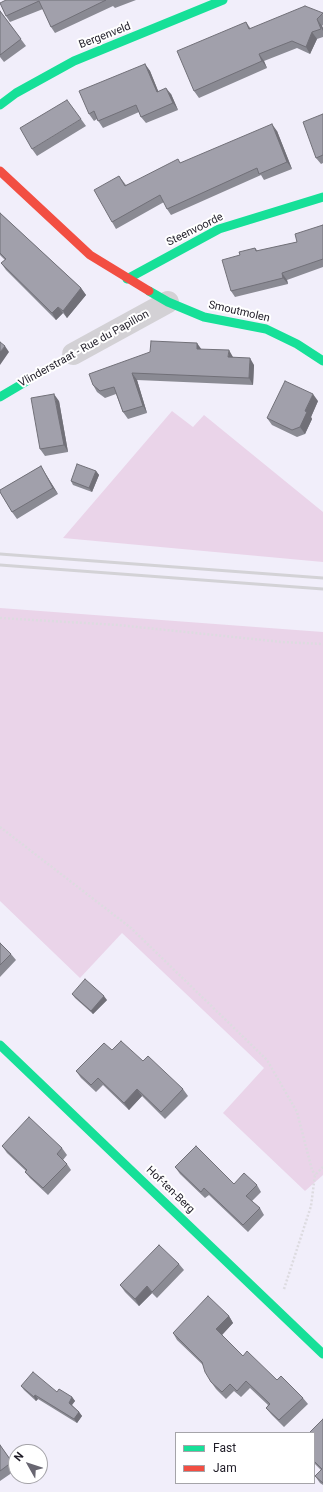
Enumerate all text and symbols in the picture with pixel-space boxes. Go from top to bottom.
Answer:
street label: Bergenveld [77,20,133,52]
street label: Steenvoorde [165,211,225,249]
street label: Smoutmolen [207,299,271,325]
street label: Vlinderstraat - Rue du Papillon [17,308,151,390]
street label: Hof-ten-Berg [143,1164,197,1216]
legend [175,1432,315,1484]
text: Fast [213,1441,236,1455]
north arrow [8,1444,48,1484]
text: N [12,1450,27,1464]
text: Jam [213,1461,237,1475]

